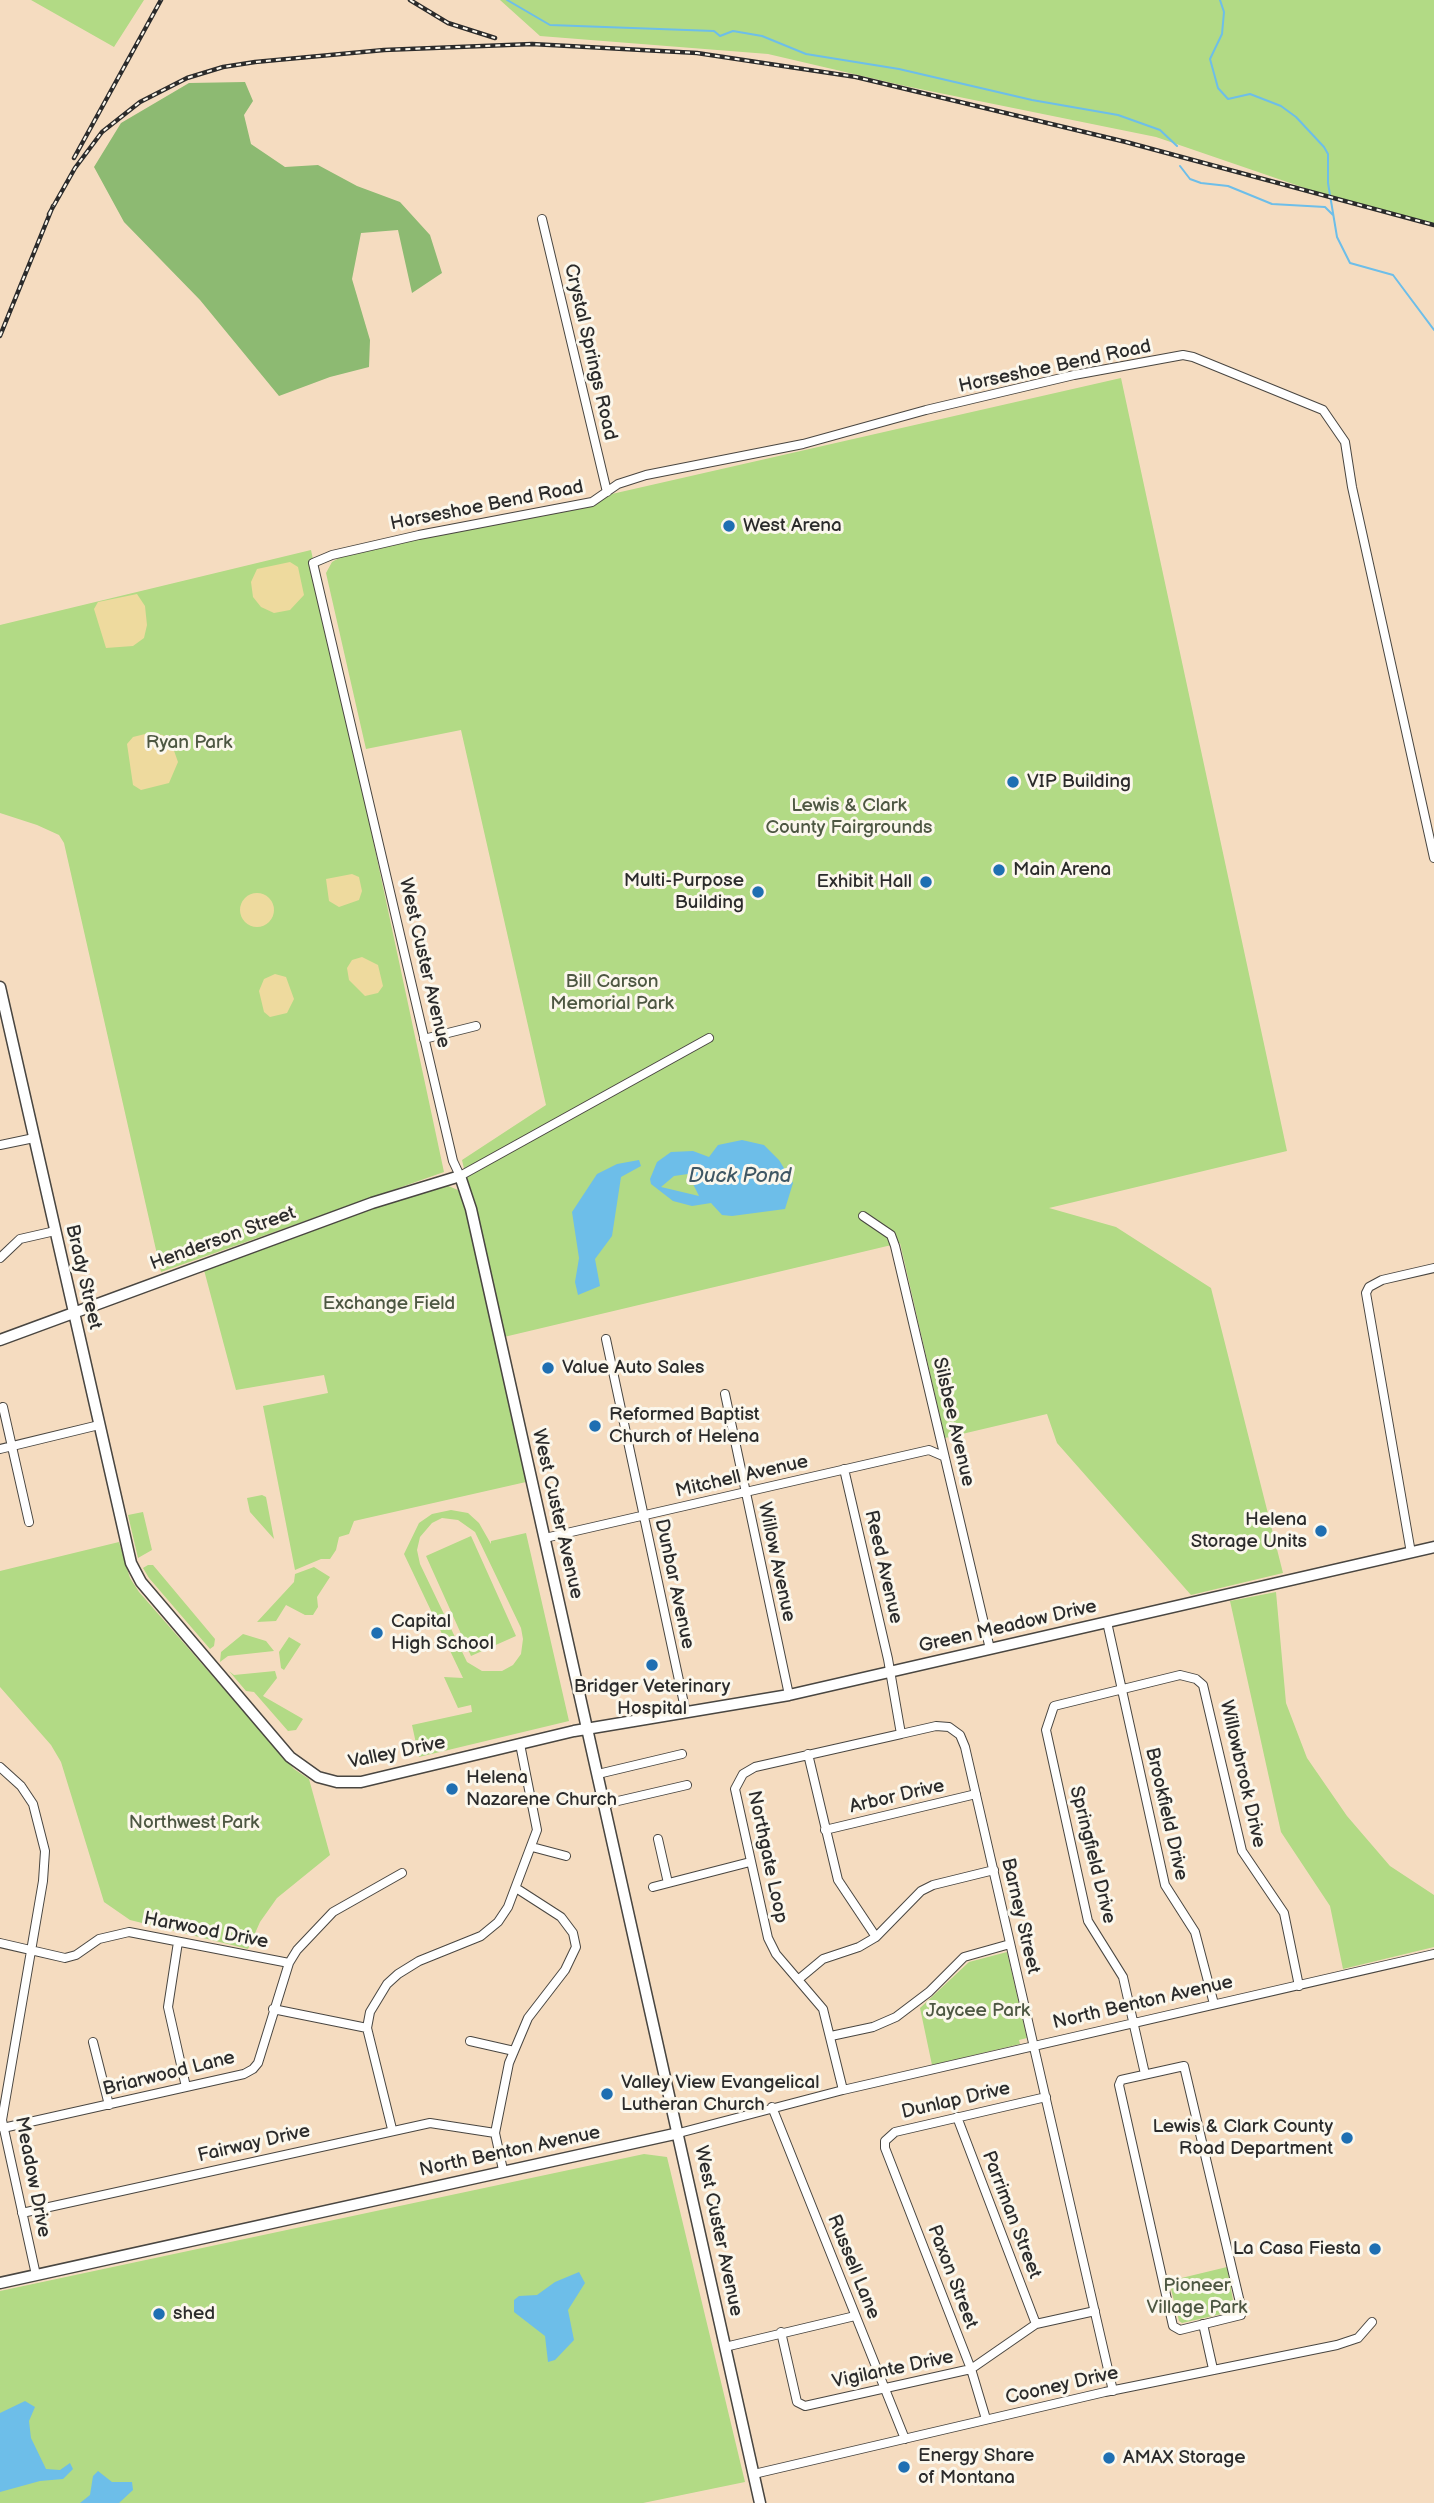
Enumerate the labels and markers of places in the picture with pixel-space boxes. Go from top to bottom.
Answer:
place label: West Arena [743,515,842,537]
marker: West Arena [721,518,737,534]
place label: VIP Building [1027,771,1131,793]
marker: VIP Building [1005,774,1021,790]
place label: Main Arena [1013,859,1111,881]
marker: Main Arena [991,862,1007,878]
place label: Multi-Purpose Building [624,870,744,914]
place label: Exhibit Hall [816,871,912,893]
marker: Exhibit Hall [918,874,934,890]
marker: Multi-Purpose Building [750,884,766,900]
place label: Value Auto Sales [562,1357,704,1379]
marker: Value Auto Sales [540,1360,556,1376]
place label: Reformed Baptist Church of Helena [609,1404,760,1448]
marker: Reformed Baptist Church of Helena [587,1418,603,1434]
place label: Helena Storage Units [1191,1509,1307,1553]
marker: Helena Storage Units [1313,1523,1329,1539]
place label: Capital High School [391,1611,494,1655]
marker: Capital High School [369,1625,385,1641]
marker: Bridger Veterinary Hospital [644,1657,660,1673]
place label: Bridger Veterinary Hospital [574,1676,730,1720]
place label: Helena Nazarene Church [466,1767,617,1811]
marker: Helena Nazarene Church [444,1781,460,1797]
place label: Valley View Evangelical Lutheran Church [621,2072,819,2116]
marker: Valley View Evangelical Lutheran Church [599,2086,615,2102]
place label: Lewis & Clark County Road Department [1152,2116,1333,2160]
marker: Lewis & Clark County Road Department [1339,2130,1355,2146]
place label: La Casa Fiesta [1233,2238,1361,2260]
marker: La Casa Fiesta [1367,2241,1383,2257]
place label: shed [173,2303,215,2325]
marker: shed [151,2306,167,2322]
place label: Energy Share of Montana [918,2445,1034,2489]
place label: AMAX Storage [1123,2447,1246,2469]
marker: AMAX Storage [1101,2450,1117,2466]
marker: Energy Share of Montana [896,2459,912,2475]

